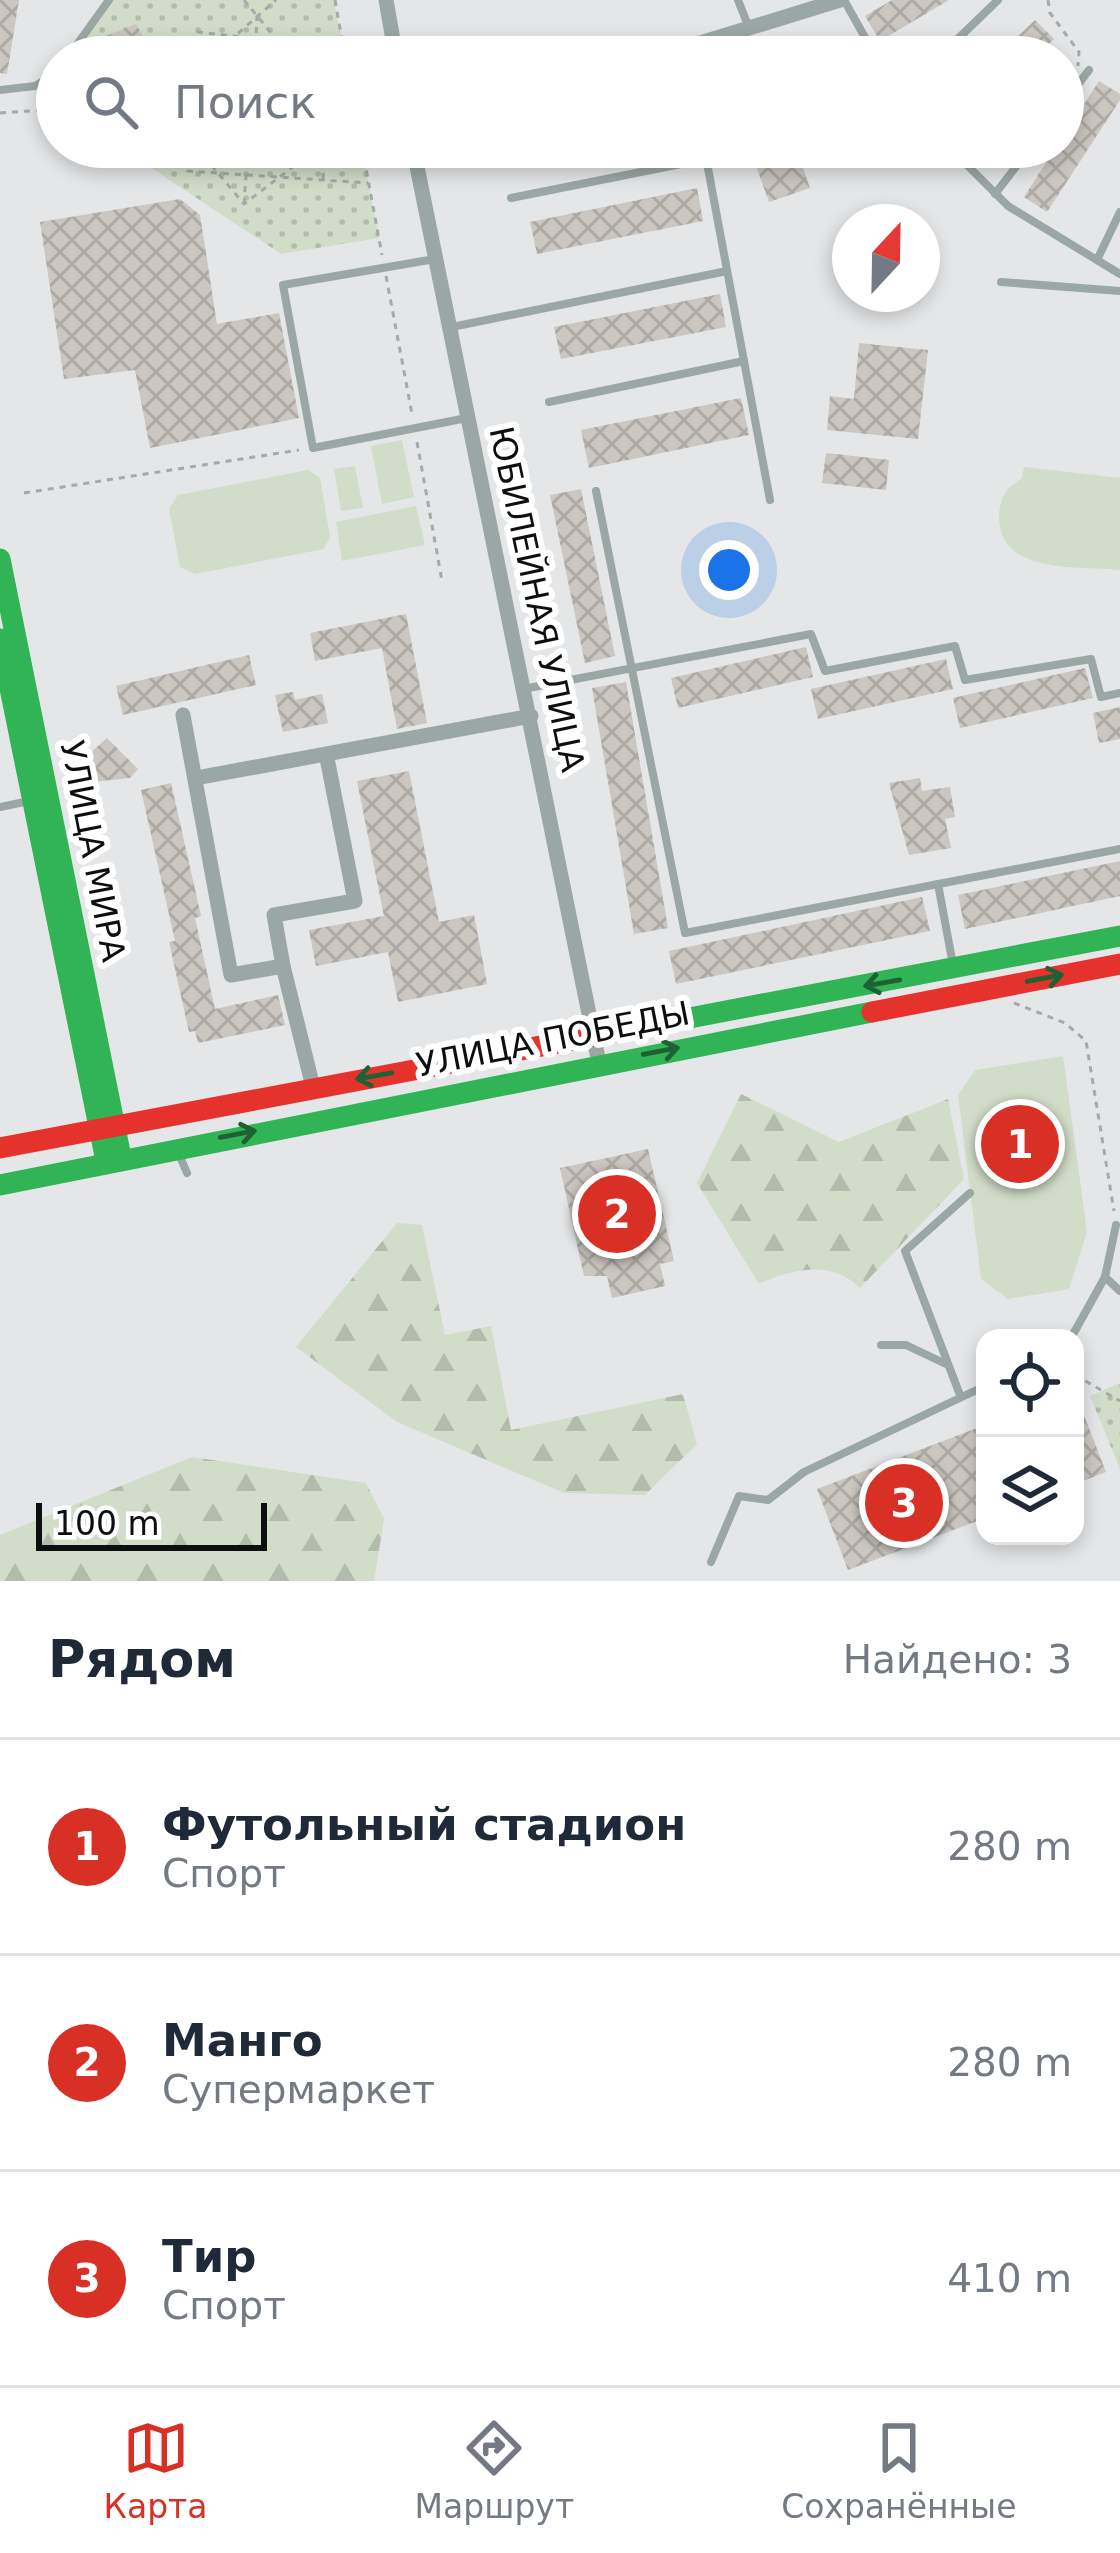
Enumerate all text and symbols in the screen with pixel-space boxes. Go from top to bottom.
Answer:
search box [36,36,1084,168]
icon: search [78,69,144,135]
text: Поиск [174,76,317,129]
north arrow [832,204,940,312]
street label: ЮБИЛЕЙНАЯ УЛИЦА [481,423,594,776]
your location [699,540,759,600]
street label: УЛИЦА МИРА [52,737,134,965]
one-way arrow [1024,966,1063,988]
one-way arrow [863,973,902,996]
street label: УЛИЦА ПОБЕДЫ [413,993,693,1085]
one-way arrow [641,1039,680,1061]
one-way arrow [355,1066,394,1088]
pin: 1 [981,1099,1059,1189]
one-way arrow [217,1122,256,1144]
pin: 2 [578,1169,656,1259]
map controls [976,1329,1084,1545]
button: locate [976,1329,1084,1437]
button: layers [976,1437,1084,1545]
pin: 3 [865,1458,943,1548]
scale bar [36,1497,267,1550]
text: 100 m [54,1504,160,1543]
text: Рядом [48,1630,236,1689]
text: Найдено: 3 [843,1637,1072,1682]
text: Футольный стадион [162,1798,686,1851]
text: 1 [73,1824,101,1869]
text: 280 m [947,1824,1072,1869]
text: Спорт [162,1851,286,1896]
text: Манго [162,2014,323,2067]
text: 2 [73,2040,101,2085]
text: 280 m [947,2040,1072,2085]
text: Супермаркет [162,2067,435,2112]
text: Тир [162,2230,256,2283]
text: 3 [73,2256,101,2301]
text: 410 m [947,2256,1072,2301]
text: Спорт [162,2283,286,2328]
tab: Карта [104,2415,208,2526]
tab: Маршрут [415,2415,574,2526]
tab: Сохранённые [781,2415,1016,2526]

